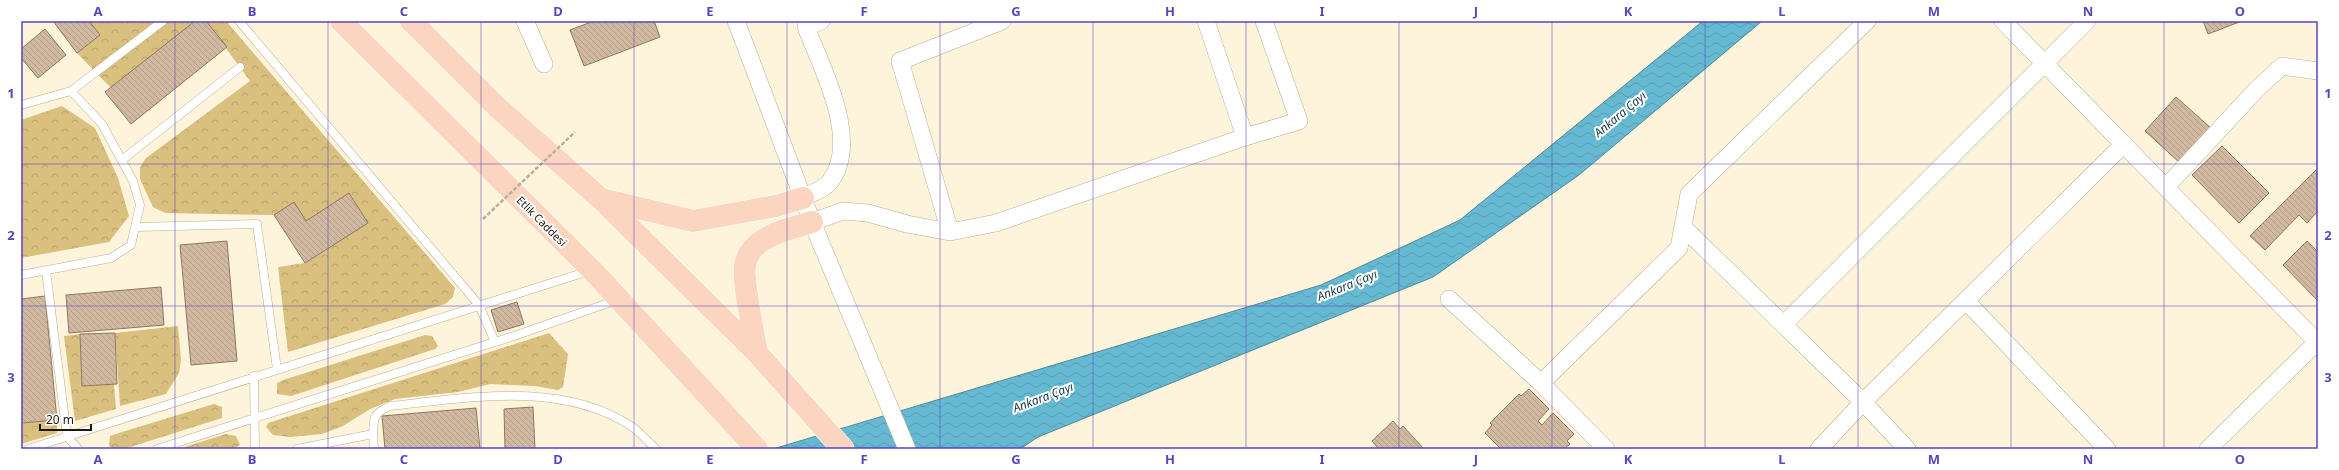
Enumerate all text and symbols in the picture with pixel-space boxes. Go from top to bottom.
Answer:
text: A [94,2,103,20]
text: B [248,2,256,20]
text: C [400,2,408,20]
text: D [553,2,563,20]
text: E [706,2,714,20]
text: F [860,2,868,20]
text: G [1011,2,1021,20]
text: H [1165,2,1175,20]
text: I [1319,2,1325,20]
text: J [1473,2,1478,20]
text: K [1624,2,1633,20]
text: L [1778,2,1786,20]
text: M [1928,2,1940,20]
text: N [2083,2,2093,20]
text: O [2235,2,2245,20]
text: 1 [7,84,15,102]
text: 1 [2324,84,2332,102]
water label: Ankara Çayı [1589,87,1650,142]
street label: Etlik Caddesi [514,193,570,249]
text: 2 [7,226,15,244]
text: 2 [2324,226,2332,244]
water label: Ankara Çayı [1313,265,1380,305]
text: 3 [7,368,15,386]
text: 3 [2324,368,2332,386]
water label: Ankara Çayı [1009,378,1076,417]
scale bar [40,406,91,432]
text: 20 m [46,411,74,428]
text: A [94,450,103,468]
text: B [248,450,256,468]
text: C [400,450,408,468]
text: D [553,450,563,468]
text: E [706,450,714,468]
text: F [860,450,868,468]
text: G [1011,450,1021,468]
text: H [1165,450,1175,468]
text: I [1319,450,1325,468]
text: J [1473,450,1478,468]
text: K [1624,450,1633,468]
text: L [1778,450,1786,468]
text: M [1928,450,1940,468]
text: N [2083,450,2093,468]
text: O [2235,450,2245,468]

